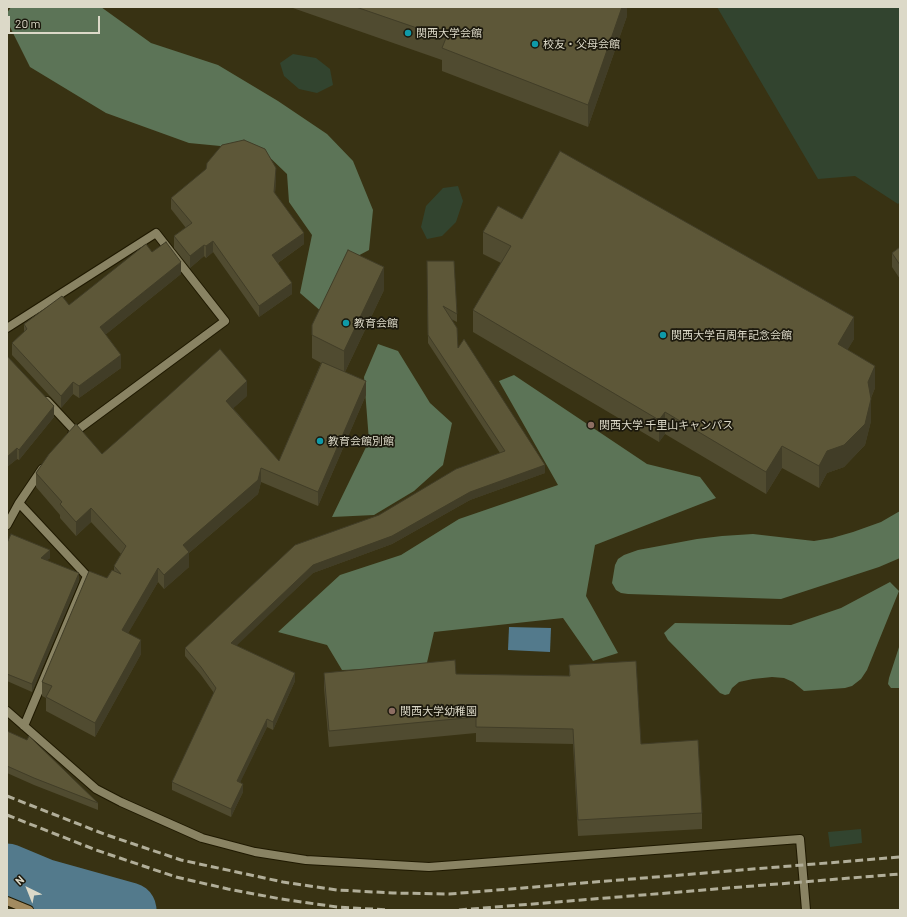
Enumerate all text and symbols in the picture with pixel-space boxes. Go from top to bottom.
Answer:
scale bar [10,8,102,34]
text: 20 m [15,16,41,30]
place label: 関西大学会館 [416,26,482,40]
marker: 関西大学会館 [403,28,413,38]
place label: 校友・父母会館 [543,37,620,51]
marker: 校友・父母会館 [530,39,540,49]
place label: 教育会館 [354,316,398,330]
marker: 教育会館 [341,318,351,328]
place label: 関西大学百周年記念会館 [671,328,792,342]
marker: 関西大学百周年記念会館 [658,330,668,340]
place label: 関西大学 千里山キャンパス [599,418,733,432]
marker: 関西大学 千里山キャンパス [586,420,596,430]
place label: 教育会館別館 [328,434,394,448]
marker: 教育会館別館 [315,436,325,446]
place label: 関西大学幼稚園 [400,704,477,718]
marker: 関西大学幼稚園 [387,706,397,716]
north arrow [8,869,48,909]
text: N [12,873,27,887]

